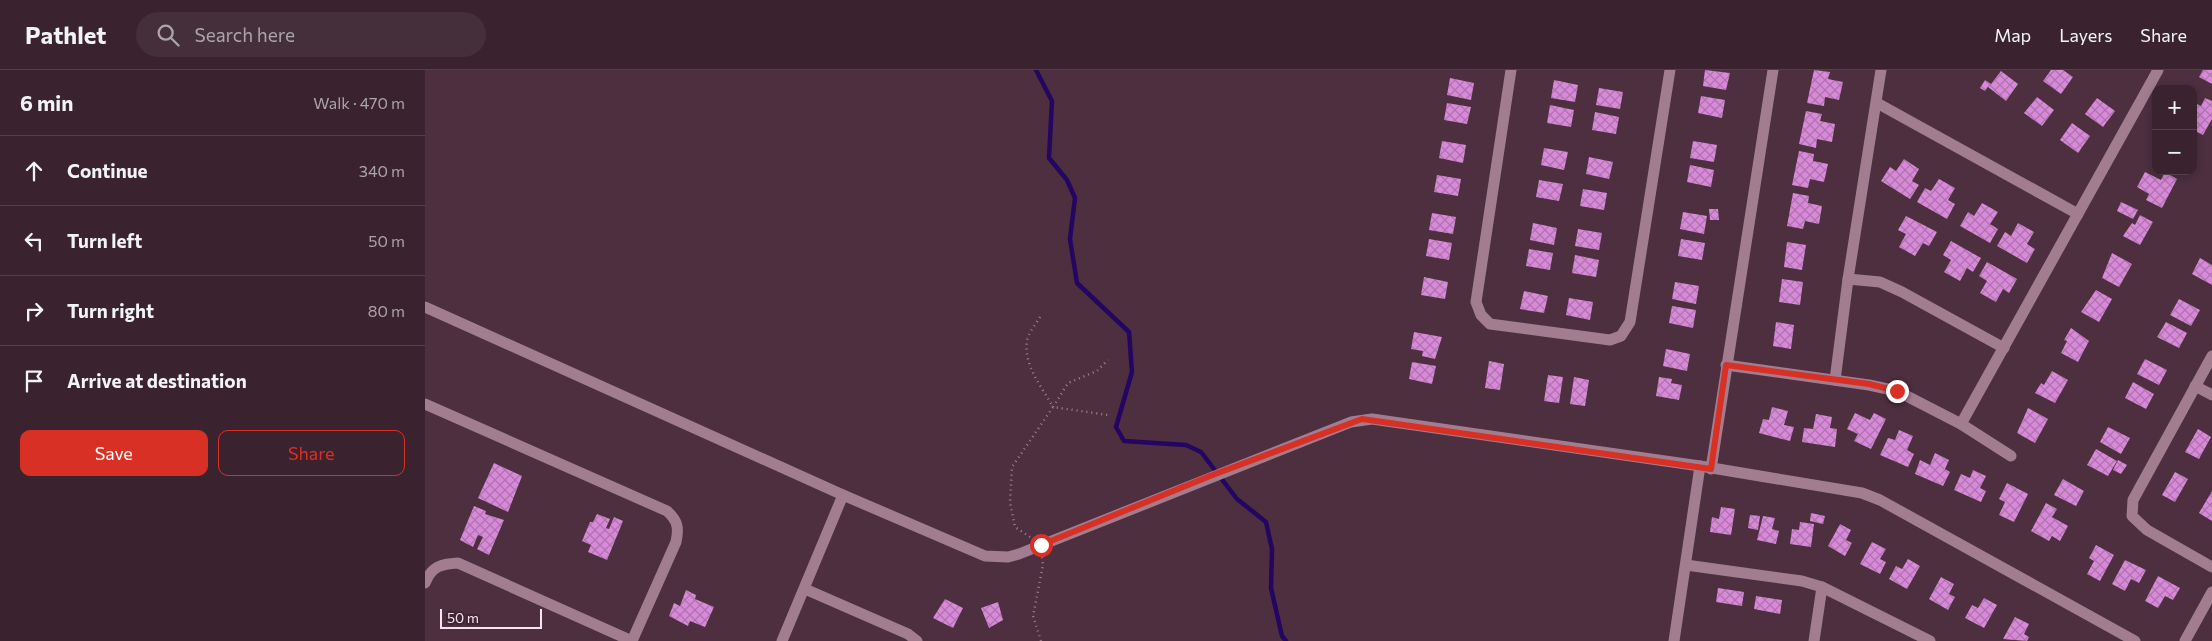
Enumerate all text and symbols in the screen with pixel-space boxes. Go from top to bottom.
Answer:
search box [136,12,486,57]
text: Pathlet [25,20,106,49]
icon: search [154,21,182,49]
text: Search here [194,23,295,46]
text: Map [1994,24,2031,46]
text: Layers [2059,24,2112,46]
text: Share [2140,24,2187,46]
map controls [2152,85,2197,175]
button: + [2152,85,2197,130]
text: 6 min [20,90,73,115]
text: Walk · 470 m [313,93,405,112]
button: − [2152,130,2197,175]
icon: ahead [20,157,48,185]
text: Continue [67,159,147,182]
text: 340 m [359,161,405,180]
icon: left [20,227,48,255]
text: Turn left [67,229,142,252]
text: 50 m [368,231,405,250]
icon: right [20,297,48,325]
text: Turn right [67,299,154,322]
text: 80 m [368,301,405,320]
icon: arrive [20,367,48,395]
text: Arrive at destination [67,369,247,392]
route end [1886,380,1909,403]
button: Save [20,430,208,476]
button: Share [218,430,405,476]
route start [1030,534,1053,557]
scale bar [440,606,543,629]
text: 50 m [447,609,479,626]

